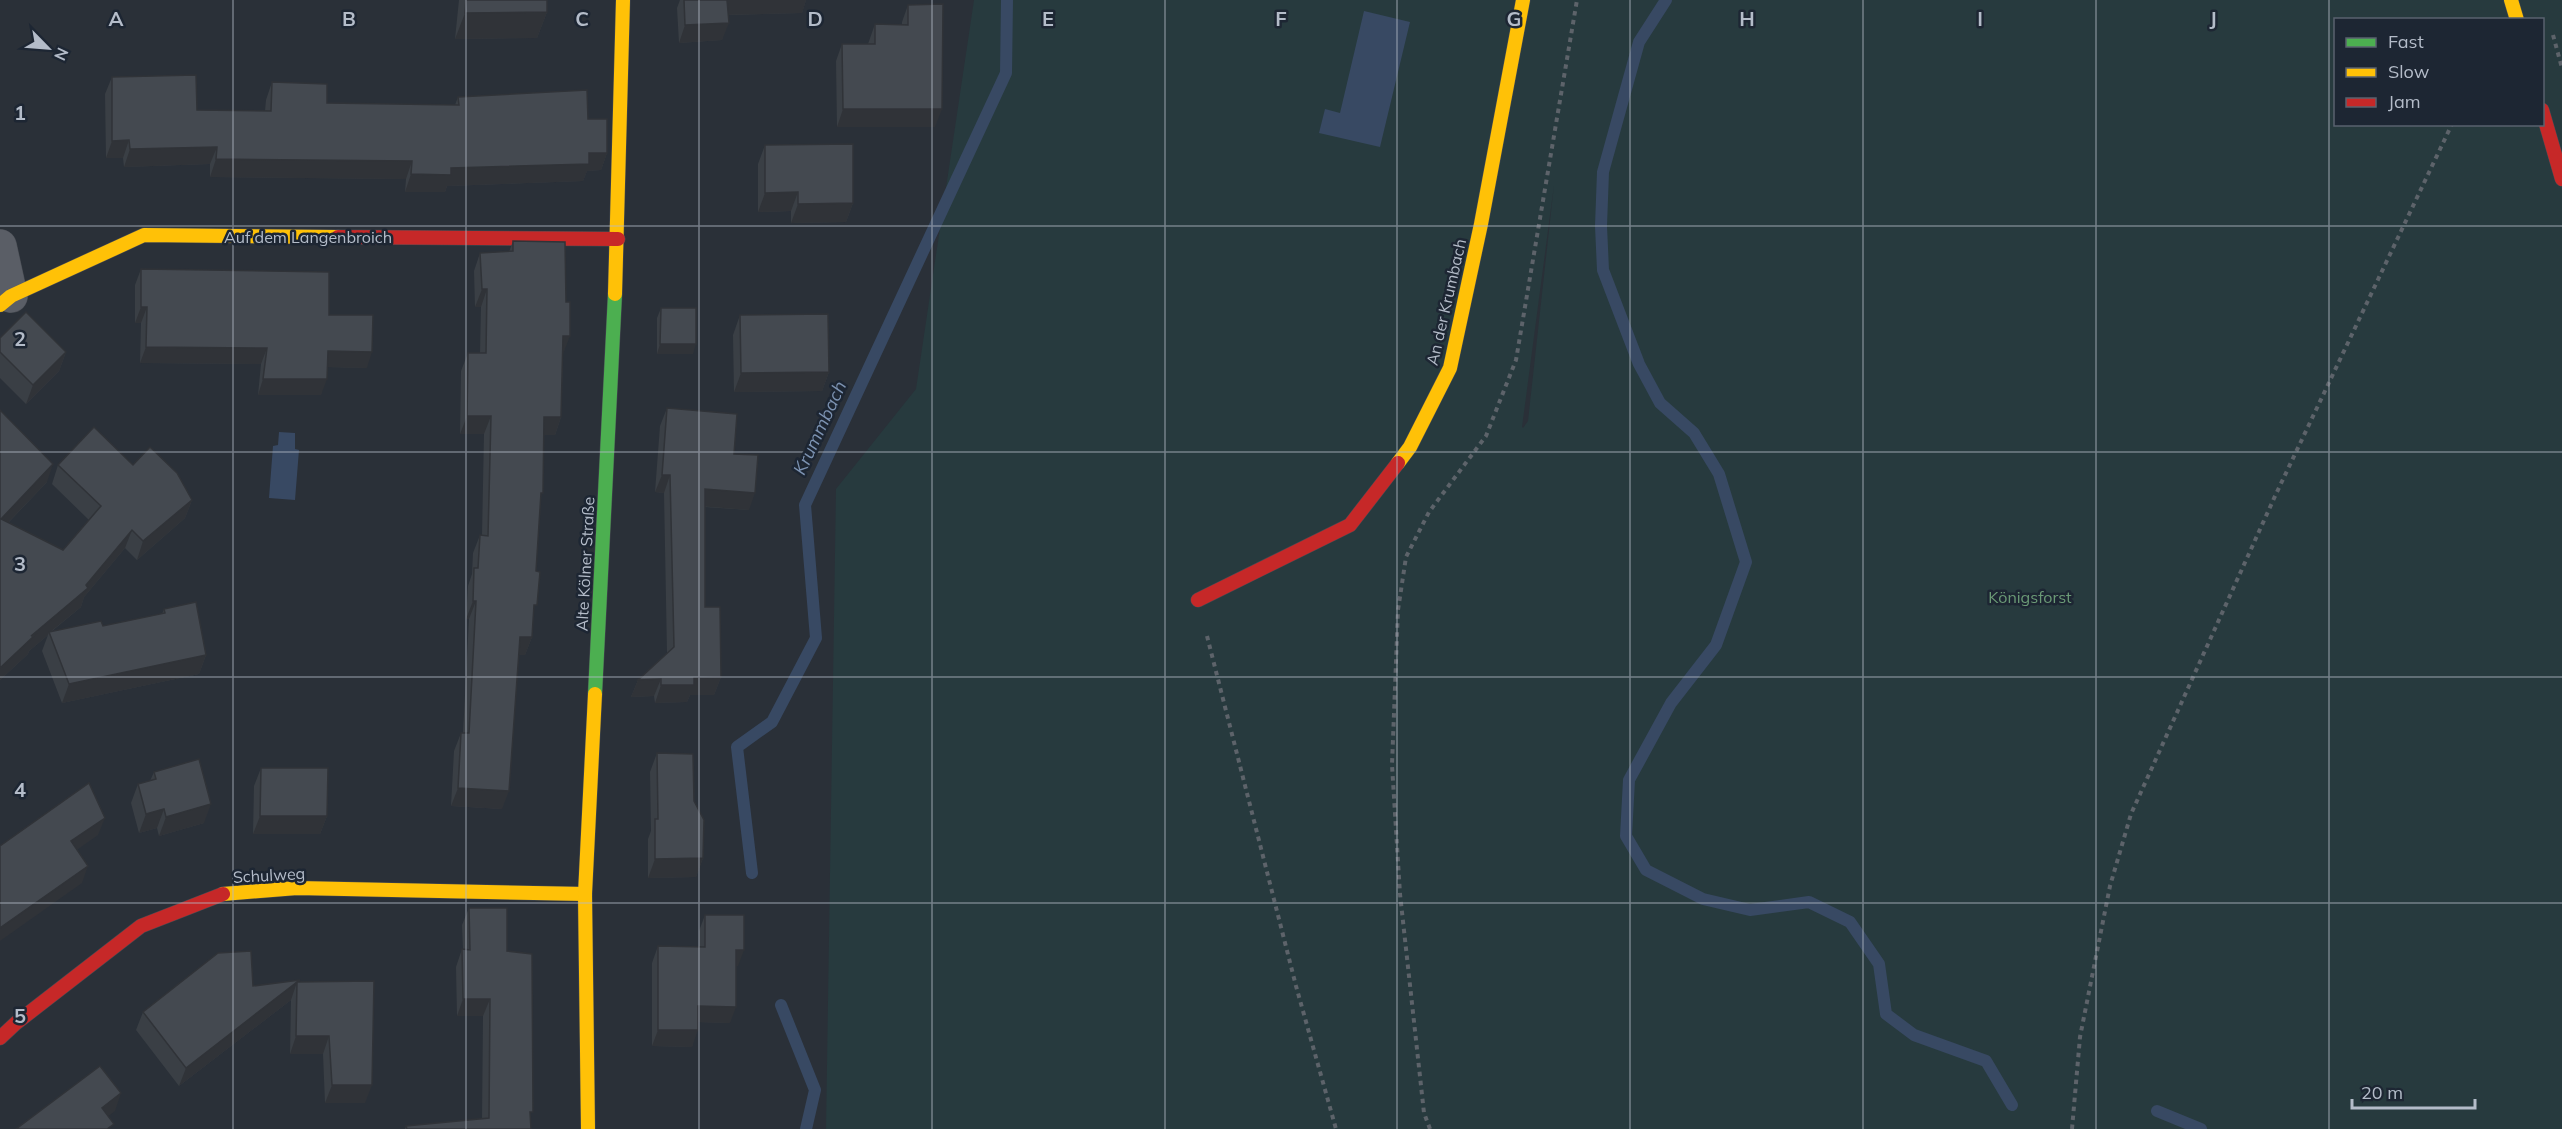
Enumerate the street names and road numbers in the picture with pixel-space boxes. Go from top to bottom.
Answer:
street label: Auf dem Langenbroich [224,227,392,247]
street label: An der Krumbach [1422,237,1470,367]
street label: Alte Kölner Straße [571,496,599,632]
street label: Schulweg [232,863,306,887]

